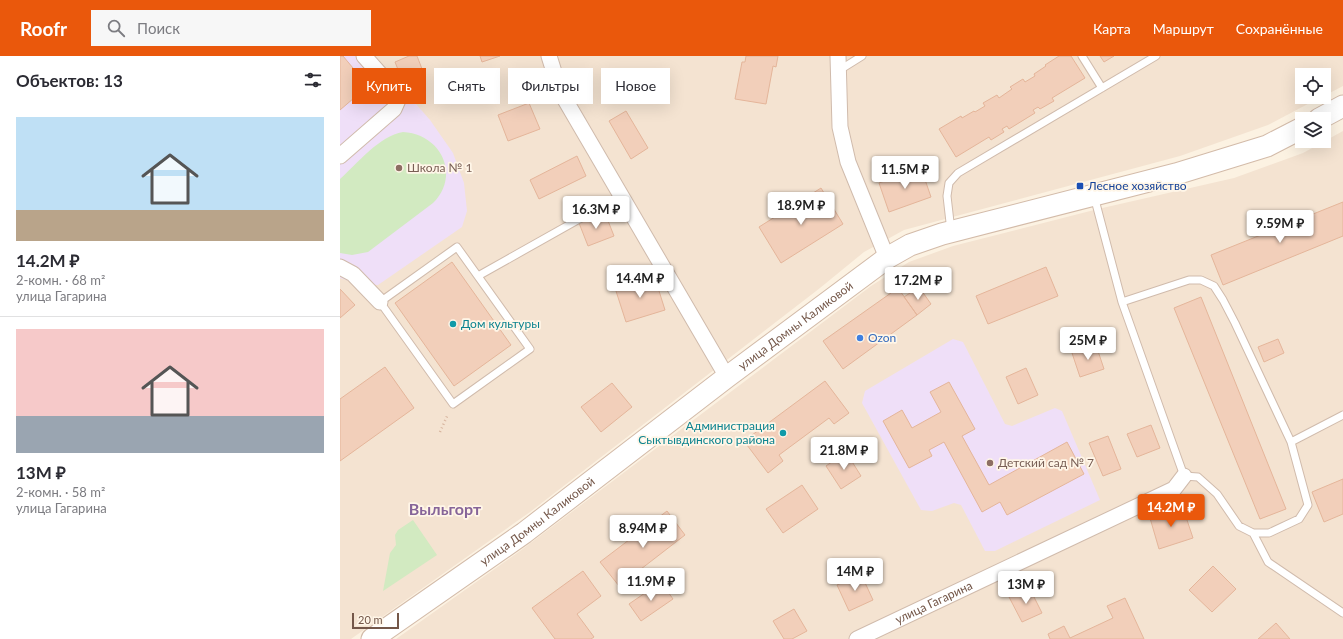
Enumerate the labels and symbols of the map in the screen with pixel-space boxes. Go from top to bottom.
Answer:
pin: 11.5M ₽ [868,156,942,190]
place label: Школа № 1 [407,160,472,175]
marker: Школа № 1 [394,163,404,173]
place label: Лесное хозяйство [1087,178,1187,193]
marker: Лесное хозяйство [1075,181,1085,191]
pin: 18.9M ₽ [764,192,838,226]
pin: 16.3M ₽ [559,196,633,230]
pin: 9.59M ₽ [1243,210,1317,244]
pin: 14.4M ₽ [603,265,677,299]
pin: 17.2M ₽ [881,267,955,301]
street label: улица Домны Каликовой [735,278,856,373]
place label: Дом культуры [461,316,540,331]
marker: Дом культуры [448,319,458,329]
pin: 25M ₽ [1060,327,1116,361]
place label: Ozon [868,330,896,345]
marker: Ozon [855,333,865,343]
place label: Администрация Сыктывдинского района [638,418,775,447]
marker: Администрация Сыктывдинского района [778,428,788,438]
pin: 21.8M ₽ [807,437,881,471]
place label: Детский сад № 7 [998,455,1094,470]
marker: Детский сад № 7 [985,458,995,468]
street label: улица Домны Каликовой [477,473,598,568]
pin: 14.2M ₽ [1134,494,1208,528]
district label: Выльгорт [409,499,482,518]
pin: 8.94M ₽ [606,515,680,549]
pin: 14M ₽ [827,558,883,592]
pin: 11.9M ₽ [614,568,688,602]
pin: 13M ₽ [998,571,1054,605]
street label: улица Гагарина [893,577,975,627]
scale bar [352,611,399,630]

